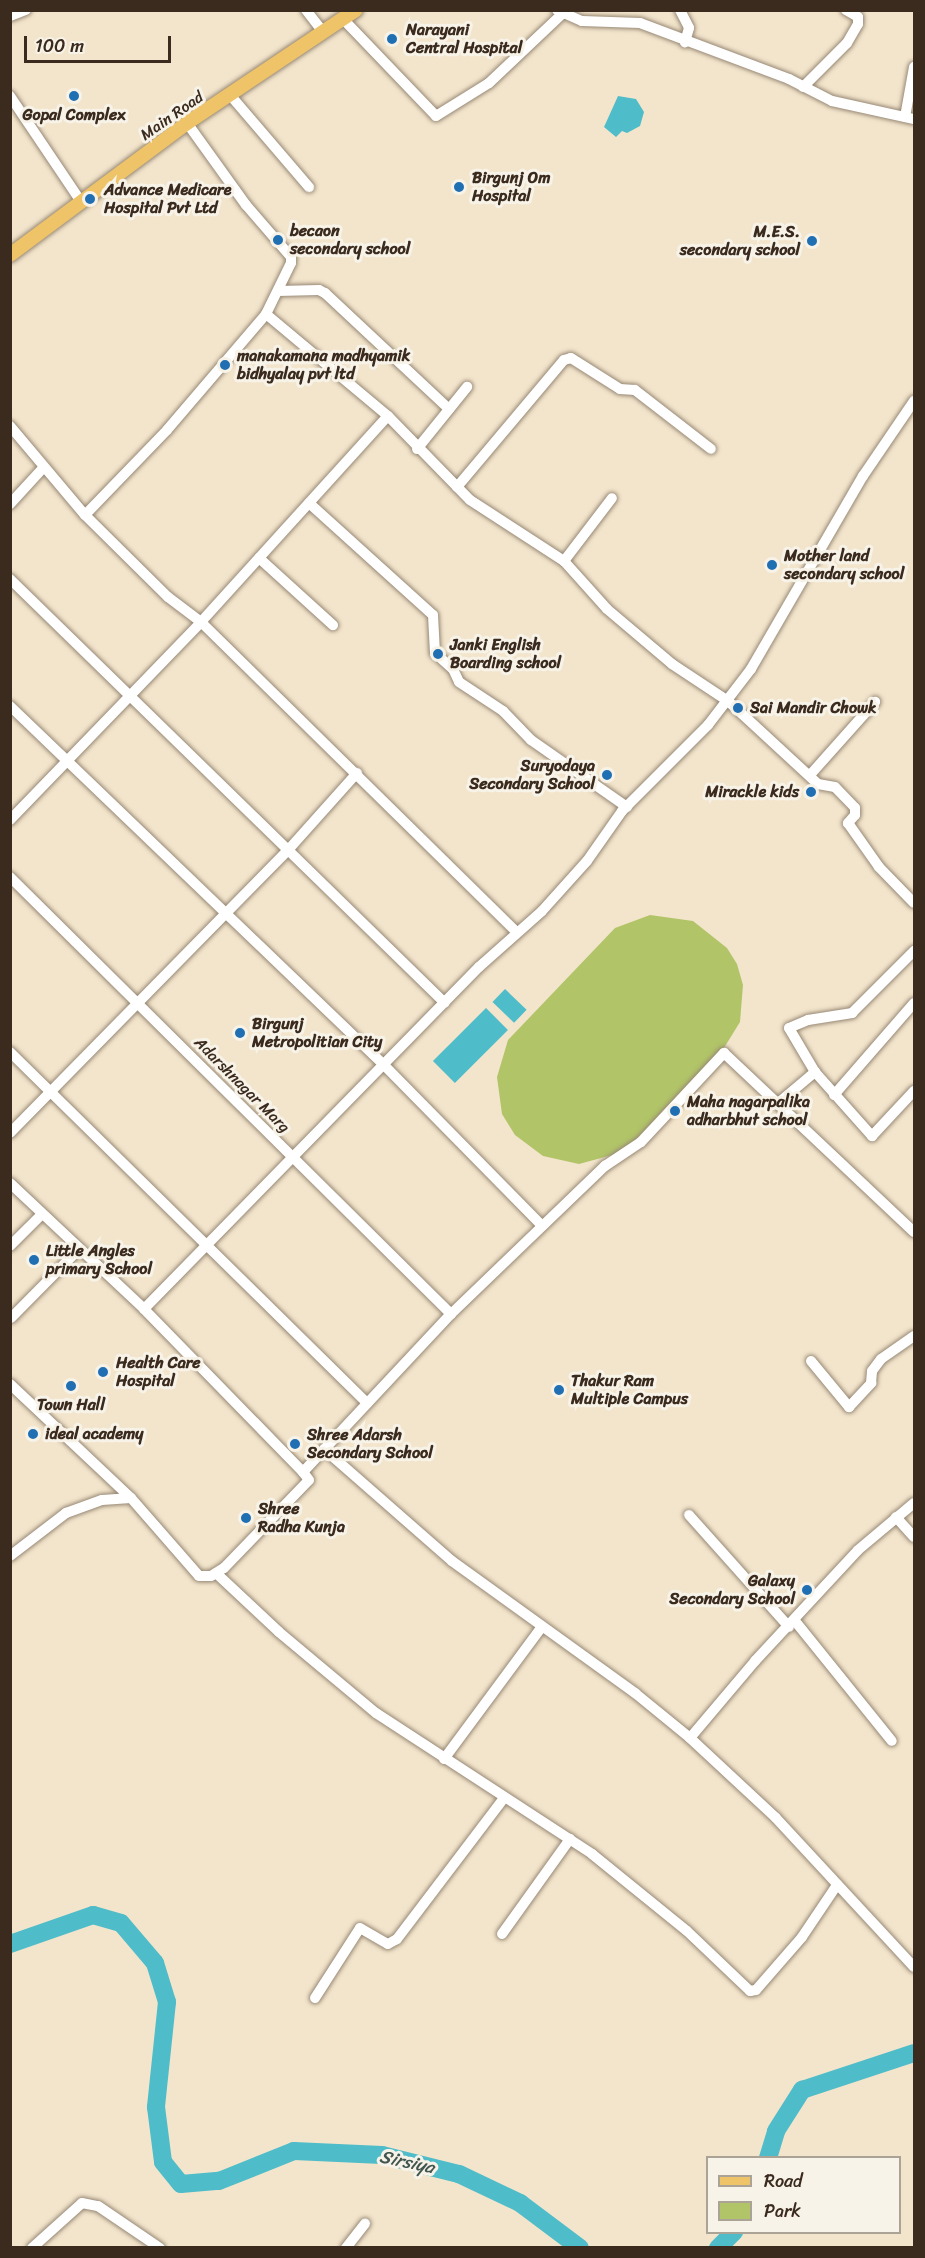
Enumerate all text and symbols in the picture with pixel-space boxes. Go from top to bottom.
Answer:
place label: Narayani Central Hospital [406,20,522,58]
scale bar [27,24,174,62]
text: 100 m [35,30,84,62]
marker: Narayani Central Hospital [383,30,401,48]
street label: Main Road [137,87,207,145]
marker: Gopal Complex [67,89,81,103]
place label: Gopal Complex [22,105,126,125]
place label: Birgunj Om Hospital [472,168,550,206]
marker: Birgunj Om Hospital [450,178,468,196]
place label: Advance Medicare Hospital Pvt Ltd [104,180,232,218]
marker: Advance Medicare Hospital Pvt Ltd [81,190,99,208]
place label: becaon secondary school [290,221,410,259]
place label: M.E.S. secondary school [680,222,800,260]
marker: becaon secondary school [271,233,285,247]
marker: M.E.S. secondary school [805,234,819,248]
place label: manakamana madhyamik bidhyalay pvt ltd [237,346,410,384]
marker: manakamana madhyamik bidhyalay pvt ltd [218,358,232,372]
place label: Mother land secondary school [784,546,904,584]
marker: Mother land secondary school [765,558,779,572]
place label: Janki English Boarding school [450,635,561,673]
marker: Janki English Boarding school [431,647,445,661]
place label: Sai Mandir Chowk [750,698,876,718]
marker: Sai Mandir Chowk [731,701,745,715]
place label: Suryodaya Secondary School [469,756,595,794]
marker: Suryodaya Secondary School [600,768,614,782]
place label: Mirackle kids [706,782,799,802]
marker: Mirackle kids [804,785,818,799]
place label: Birgunj Metropolitian City [252,1014,382,1052]
marker: Birgunj Metropolitian City [233,1026,247,1040]
street label: Adarshnagar Marg [190,1033,294,1137]
place label: Maha nagarpalika adharbhut school [687,1092,810,1130]
marker: Maha nagarpalika adharbhut school [668,1104,682,1118]
place label: Little Angles primary School [46,1241,152,1279]
marker: Little Angles primary School [27,1253,41,1267]
place label: Health Care Hospital [116,1353,200,1391]
marker: Health Care Hospital [94,1363,112,1381]
place label: Thakur Ram Multiple Campus [571,1371,687,1409]
marker: Town Hall [64,1379,78,1393]
marker: Thakur Ram Multiple Campus [552,1383,566,1397]
place label: Town Hall [37,1395,105,1415]
place label: ideal academy [45,1424,144,1444]
place label: Shree Adarsh Secondary School [307,1425,433,1463]
marker: ideal academy [26,1427,40,1441]
marker: Shree Adarsh Secondary School [288,1437,302,1451]
place label: Shree Radha Kunja [258,1499,345,1537]
marker: Shree Radha Kunja [239,1511,253,1525]
place label: Galaxy Secondary School [669,1571,795,1609]
marker: Galaxy Secondary School [800,1583,814,1597]
water label: Sirsiya [378,2146,436,2178]
legend [706,2156,901,2234]
text: Road [764,2165,803,2197]
text: Park [764,2195,801,2227]

